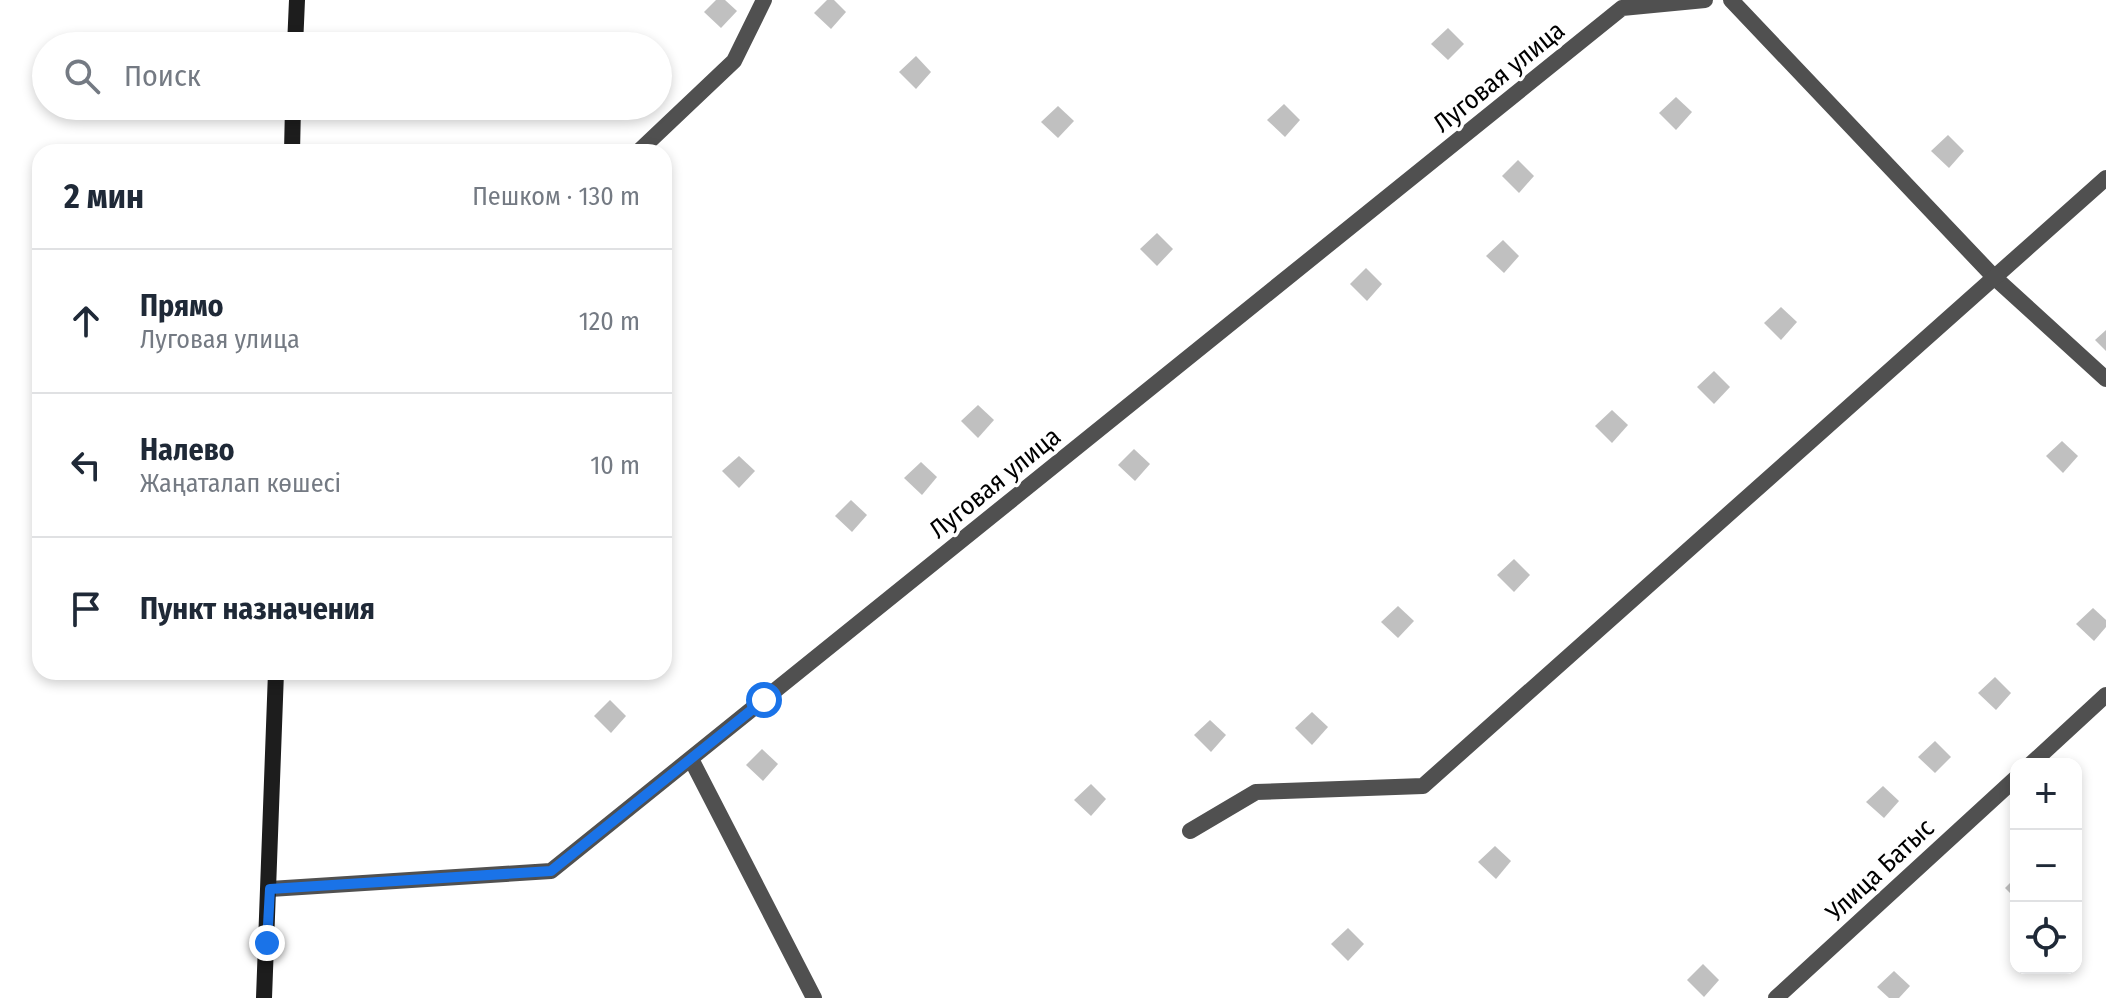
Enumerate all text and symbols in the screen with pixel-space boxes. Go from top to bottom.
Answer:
street label: Луговая улица [1427,15,1571,139]
search box [32,32,672,120]
icon: search [60,54,104,98]
text: Поиск [124,58,201,94]
text: 2 мин [64,176,144,217]
text: Пешком · 130 m [472,181,640,212]
text: Прямо [140,288,224,324]
icon: ahead [64,299,108,343]
text: 120 m [579,306,640,337]
text: Луговая улица [140,324,300,355]
street label: Луговая улица [923,421,1067,545]
text: Налево [140,432,235,468]
icon: left [64,443,108,487]
text: 10 m [590,450,640,481]
text: Жаңаталап көшесі [140,468,341,499]
icon: arrive [64,587,108,631]
text: Пункт назначения [140,591,375,627]
route start [746,682,782,718]
map controls [2010,758,2082,974]
button: + [2010,758,2082,830]
street label: Улица Батыс [1819,812,1940,928]
button: − [2010,830,2082,902]
button: locate [2010,902,2082,974]
route end [249,925,285,961]

